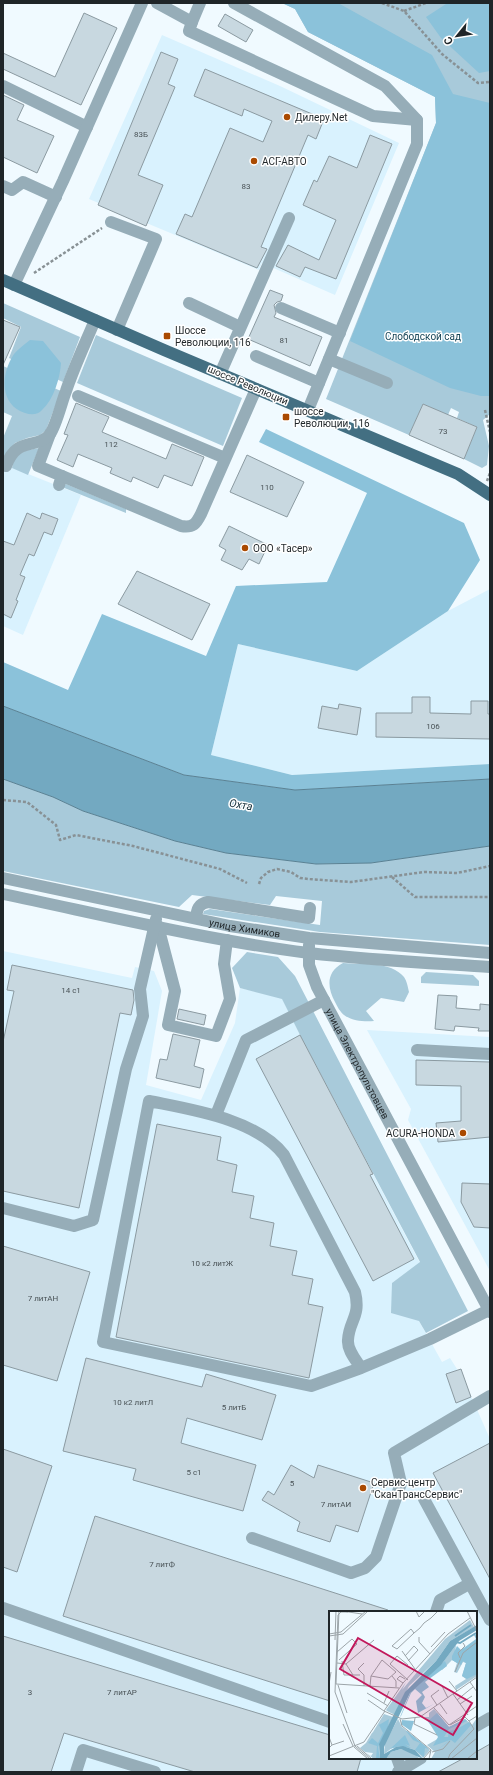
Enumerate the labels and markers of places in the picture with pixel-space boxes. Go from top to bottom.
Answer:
marker: Дилеру.Net [282,112,292,122]
place label: Дилеру.Net [295,112,348,123]
marker: АСГ-АВТО [249,156,259,166]
place label: АСГ-АВТО [262,156,307,167]
place label: Шоссе Революции, 116 [175,325,251,348]
marker: Шоссе Революции, 116 [162,331,172,341]
place label: шоссе Революции, 116 [294,406,370,429]
marker: шоссе Революции, 116 [281,412,291,422]
marker: ООО «Тасер» [240,543,250,553]
place label: ООО «Тасер» [253,543,313,554]
place label: ACURA-HONDA [386,1128,455,1139]
marker: ACURA-HONDA [458,1128,468,1138]
place label: Сервис-центр "СканТрансСервис" [371,1477,462,1500]
marker: Сервис-центр "СканТрансСервис" [358,1483,368,1493]

